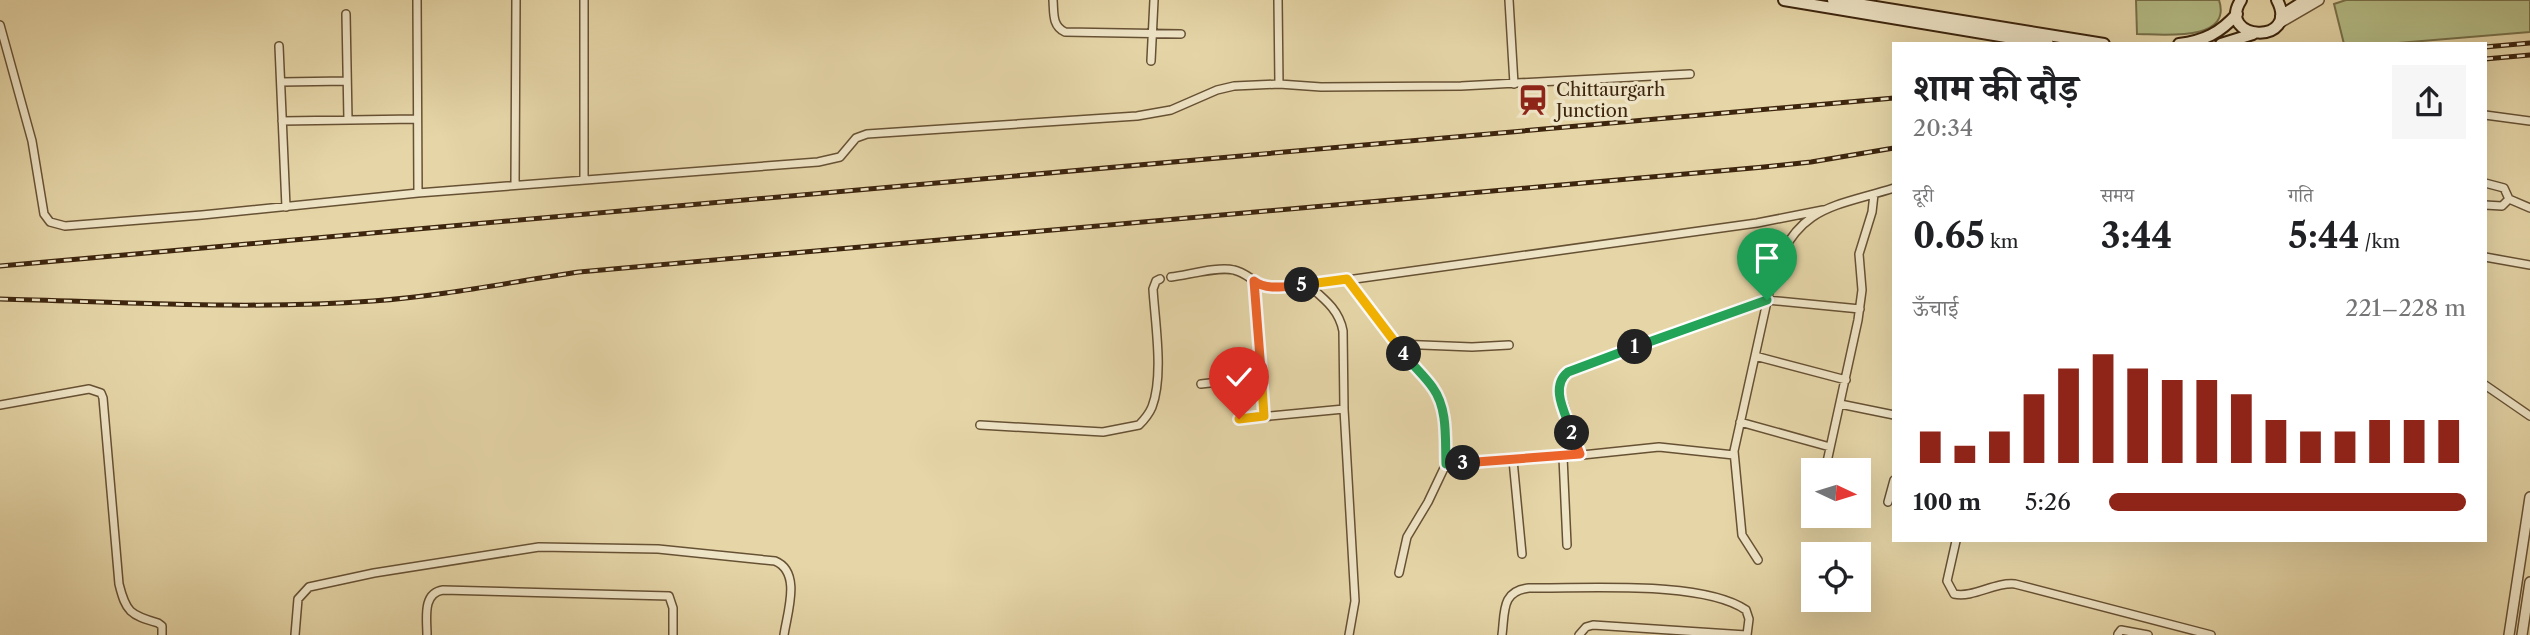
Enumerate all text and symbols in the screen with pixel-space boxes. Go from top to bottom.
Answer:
text: शाम की दौड़ [1913,64,2079,111]
button: share [2392,65,2466,139]
place label: Chittaurgarh Junction [1553,79,1665,122]
station icon: Chittaurgarh Junction [1516,83,1550,117]
text: 20:34 [1913,114,1973,142]
text: दूरी [1913,184,1934,207]
text: समय [2101,184,2134,207]
text: गति [2288,184,2313,207]
text: 0.65 [1913,214,1985,257]
text: 3:44 [2101,214,2172,257]
text: 5:44 [2288,214,2360,257]
pin [1737,228,1797,300]
text: km [1985,230,2019,253]
text: /km [2360,230,2400,253]
icon: arrive [1748,239,1786,277]
pin: 5 [1284,268,1320,302]
text: 5 [1296,273,1307,296]
text: ऊँचाई [1913,294,1958,322]
text: 221–228 m [2345,294,2466,322]
pin: 1 [1618,330,1652,364]
text: 1 [1630,335,1639,358]
pin: 4 [1386,336,1422,372]
text: 4 [1398,342,1409,365]
pin [1209,347,1269,419]
icon: check [1220,358,1258,396]
pin: 2 [1554,416,1590,450]
text: 2 [1566,421,1577,444]
pin: 3 [1446,446,1480,480]
text: 3 [1457,451,1468,474]
north arrow [1801,458,1871,528]
map controls [1801,458,1871,612]
text: 100 m [1913,488,1981,516]
text: 5:26 [2025,488,2071,516]
button: locate [1801,542,1871,612]

